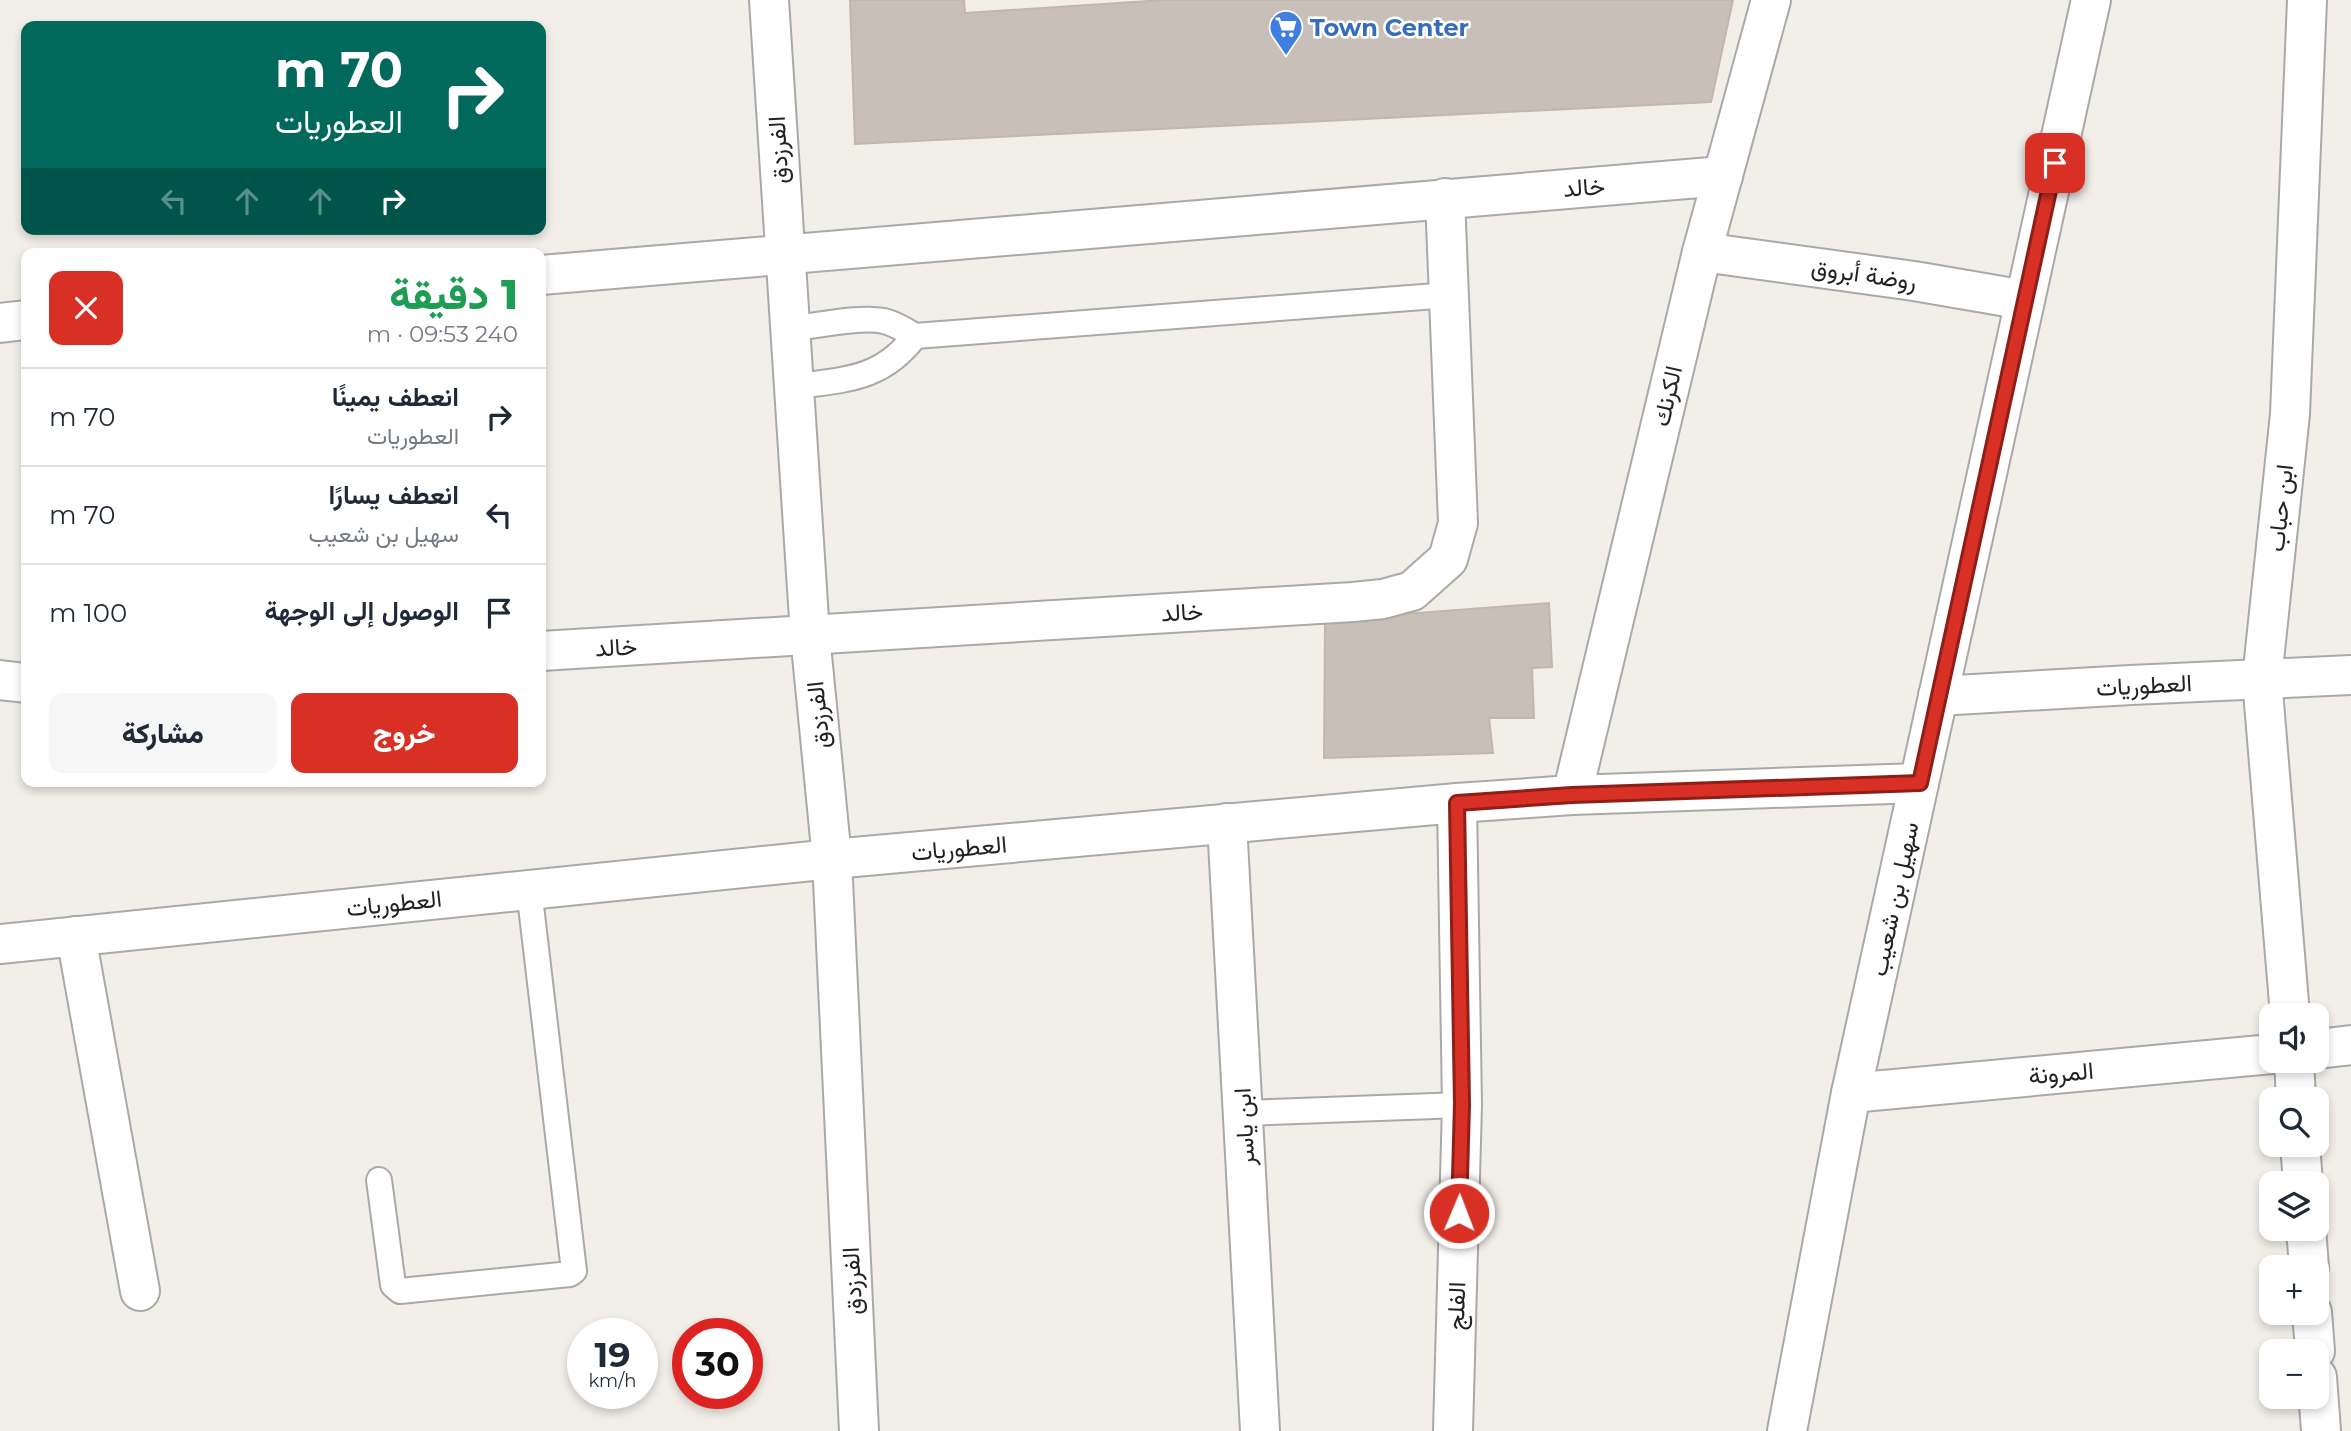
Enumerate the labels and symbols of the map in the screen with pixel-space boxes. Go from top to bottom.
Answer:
supermarket icon: Town Center [1267,8,1305,57]
place label: Town Center [1310,13,1469,42]
street label: الفرزدق [762,115,795,185]
pin [2025,133,2085,193]
street label: خالد [1562,171,1606,203]
street label: روضة أبروق [1809,252,1919,297]
street label: الكرنك [1646,363,1689,429]
street label: ابن حباب [2261,463,2299,553]
street label: خالد [1160,596,1204,628]
street label: خالد [594,631,638,663]
street label: العطوريات [2095,668,2193,703]
street label: الفرزدق [800,680,837,750]
street label: سهيل بن شعيب [1863,819,1925,979]
street label: العطوريات [910,829,1008,868]
street label: العطوريات [345,884,443,923]
street label: المرونة [2027,1056,2095,1091]
street label: ابن ياسر [1227,1087,1262,1168]
position arrow [1422,1176,1496,1250]
street label: الفرزدق [836,1246,869,1316]
street label: الفلج [1441,1281,1474,1331]
speed limit sign: 30 [672,1318,763,1409]

